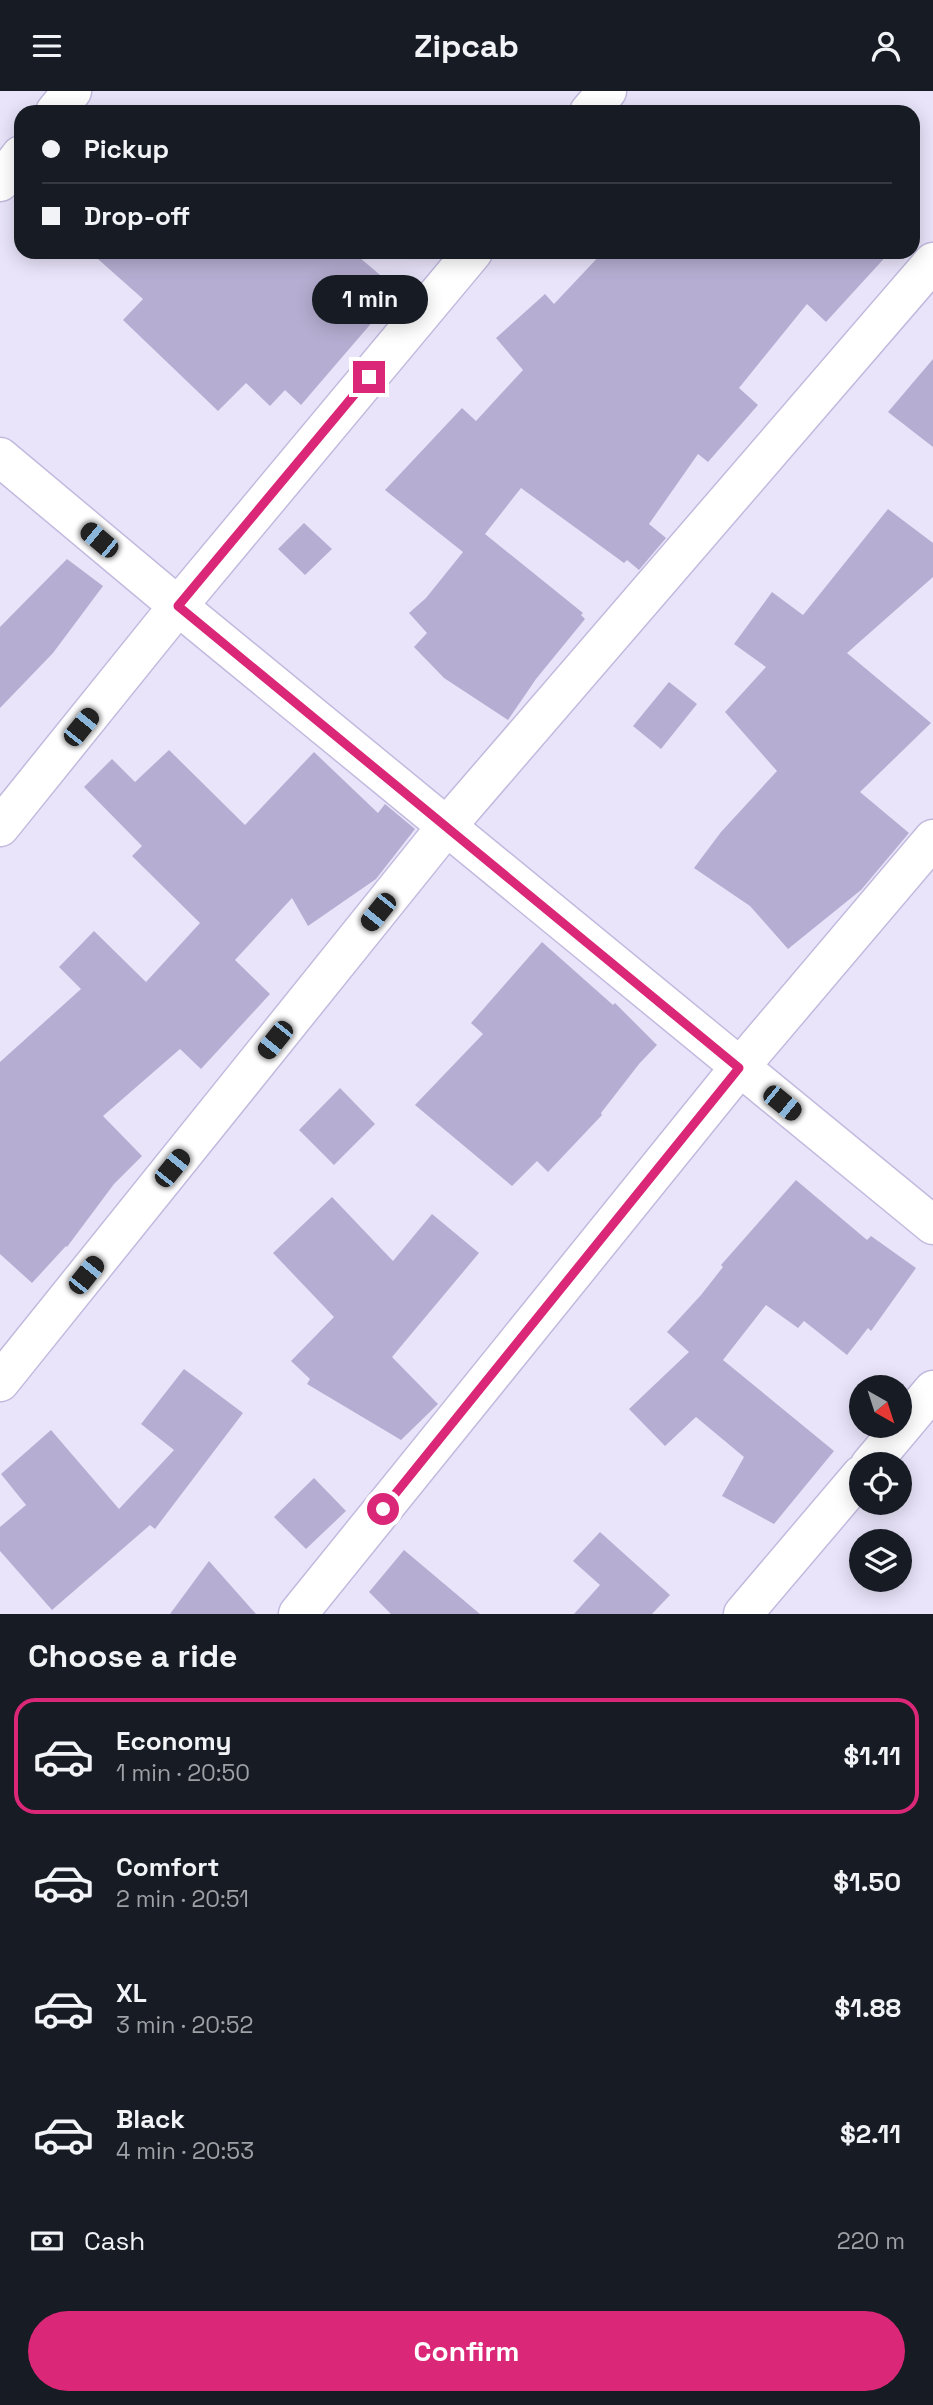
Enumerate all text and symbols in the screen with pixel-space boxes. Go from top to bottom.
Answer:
text: Zipcab [414,26,519,66]
icon: menu [28,27,66,65]
icon: person [867,27,905,65]
text: Pickup [84,132,169,166]
text: Drop-off [84,199,190,233]
callout: 1 min [311,275,427,324]
text: 1 min [342,284,398,314]
route end [353,361,385,393]
car [77,518,122,562]
car [60,704,103,750]
car [357,889,400,935]
car [254,1017,297,1063]
car [760,1082,805,1124]
car [151,1145,194,1191]
car [65,1252,108,1298]
north arrow [849,1375,912,1439]
map controls [849,1375,912,1592]
button: locate [849,1452,912,1515]
route start [367,1493,399,1525]
button: layers [849,1529,912,1592]
text: Choose a ride [28,1636,238,1676]
text: Economy [116,1724,232,1758]
icon: car [32,1725,95,1788]
text: $1.11 [844,1739,901,1773]
text: 1 min · 20:50 [116,1758,250,1788]
text: Comfort [116,1850,219,1884]
icon: car [32,1851,95,1914]
text: $1.50 [833,1865,901,1899]
text: 2 min · 20:51 [116,1884,249,1914]
text: XL [116,1976,147,2010]
icon: car [32,1977,95,2040]
text: $1.88 [835,1991,901,2025]
text: 3 min · 20:52 [116,2010,253,2040]
text: Black [116,2102,185,2136]
icon: car [32,2103,95,2166]
text: $2.11 [840,2117,901,2151]
text: 4 min · 20:53 [116,2136,254,2166]
icon: cash [28,2222,66,2260]
text: Cash [84,2224,145,2258]
text: 220 m [837,2226,905,2256]
button: Confirm [28,2311,905,2391]

